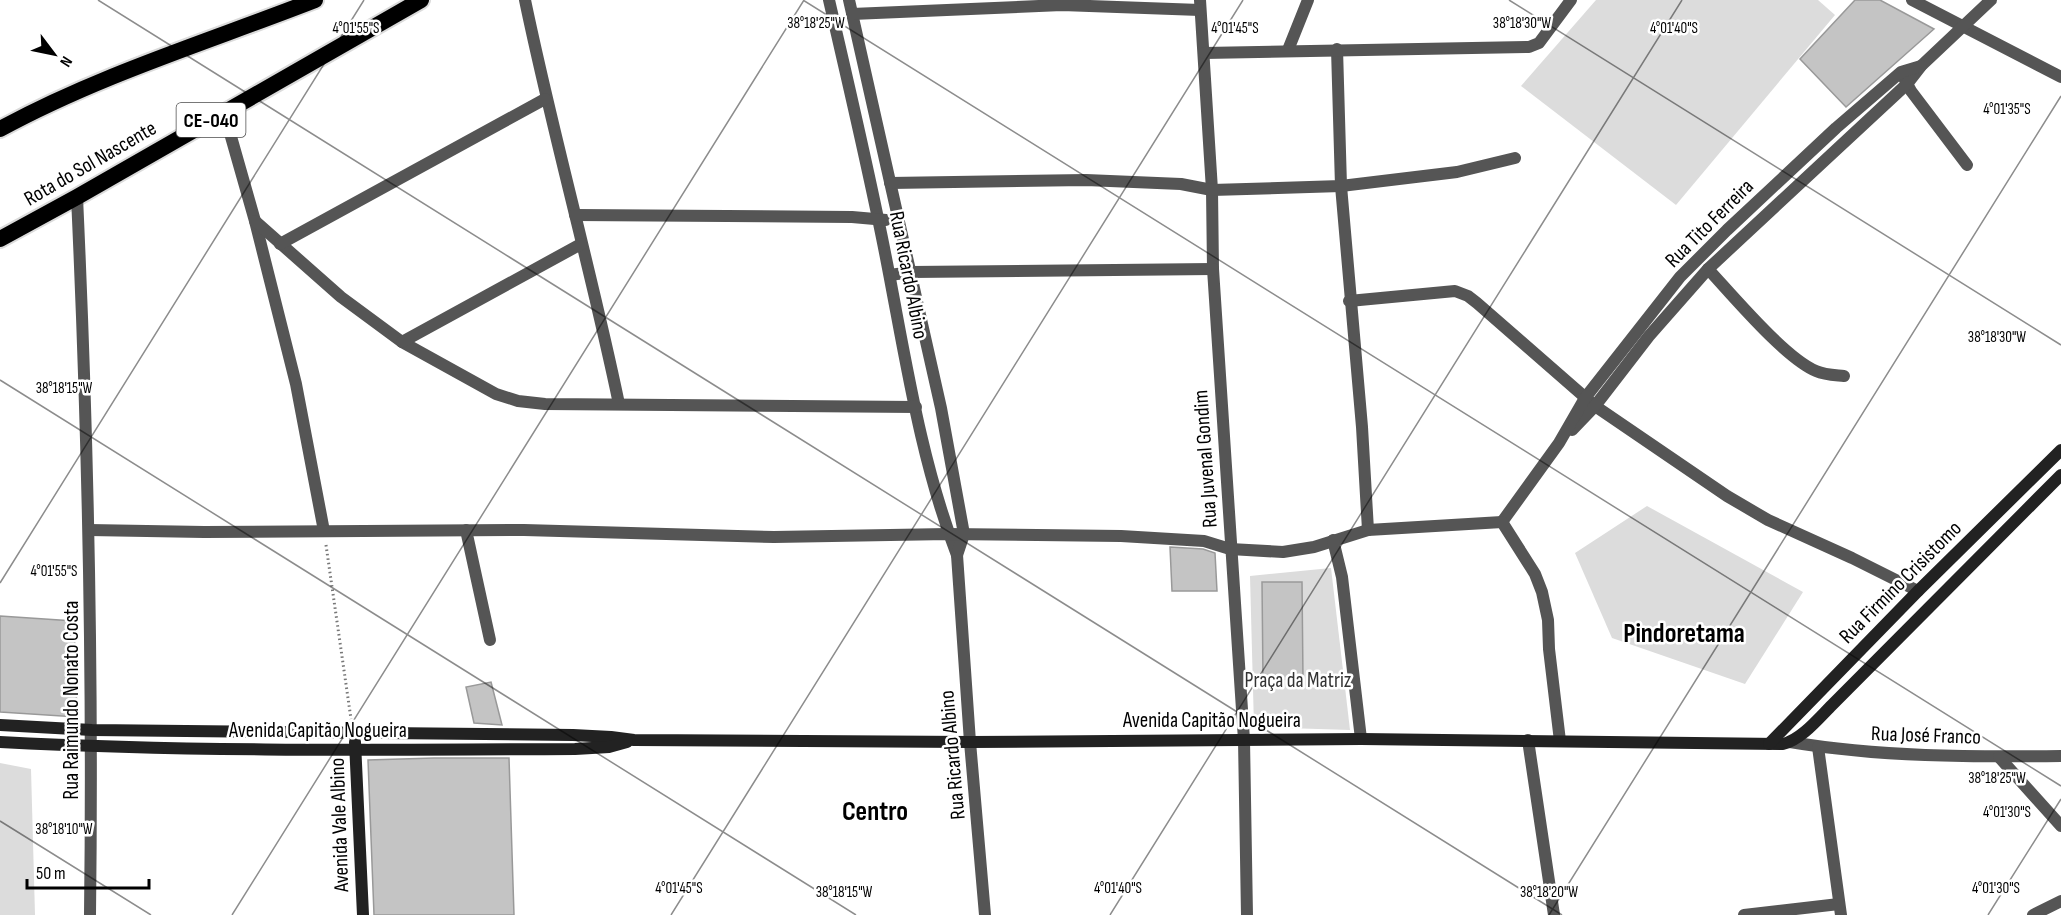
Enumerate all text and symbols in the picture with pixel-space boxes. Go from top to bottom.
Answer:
text: 38°18'25"W [787,14,845,33]
text: 38°18'30"W [1493,14,1551,33]
text: 4°01'55"S [333,19,380,38]
text: 4°01'45"S [1211,19,1259,38]
text: 4°01'40"S [1650,19,1698,38]
north arrow [24,24,84,84]
text: N [55,52,76,70]
text: 4°01'35"S [1983,100,2031,119]
road number: CE-040 [176,103,246,137]
street label: Rota do Sol Nascente [20,115,161,211]
street label: Rua Tito Ferreira [1660,174,1759,273]
street label: Rua Ricardo Albino [884,209,933,341]
text: 38°18'30"W [1968,328,2026,347]
text: 38°18'15"W [36,379,93,398]
street label: Rua Juvenal Gondim [1188,389,1223,529]
street label: Rua Firmino Crisistomo [1834,516,1967,649]
text: 4°01'55"S [31,562,78,581]
street label: Rua Raimundo Nonato Costa [59,601,84,799]
district label: Pindoretama [1623,618,1745,650]
park label: Praça da Matriz [1245,668,1352,693]
street label: Rua Ricardo Albino [934,689,971,821]
street label: Avenida Capitão Nogueira [1122,708,1301,733]
street label: Avenida Capitão Nogueira [228,718,407,743]
street label: Rua José Franco [1871,721,1981,750]
street label: Avenida Vale Albino [325,757,354,894]
text: 38°18'25"W [1968,769,2026,788]
district label: Centro [842,796,908,828]
text: 4°01'30"S [1983,803,2031,822]
text: 38°18'10"W [35,820,93,839]
scale bar [27,852,148,890]
text: 50 m [36,863,66,884]
text: 4°01'45"S [655,879,703,898]
text: 4°01'40"S [1094,879,1142,898]
text: 4°01'30"S [1972,879,2020,898]
text: 38°18'15"W [816,883,873,902]
text: 38°18'20"W [1520,883,1578,902]

